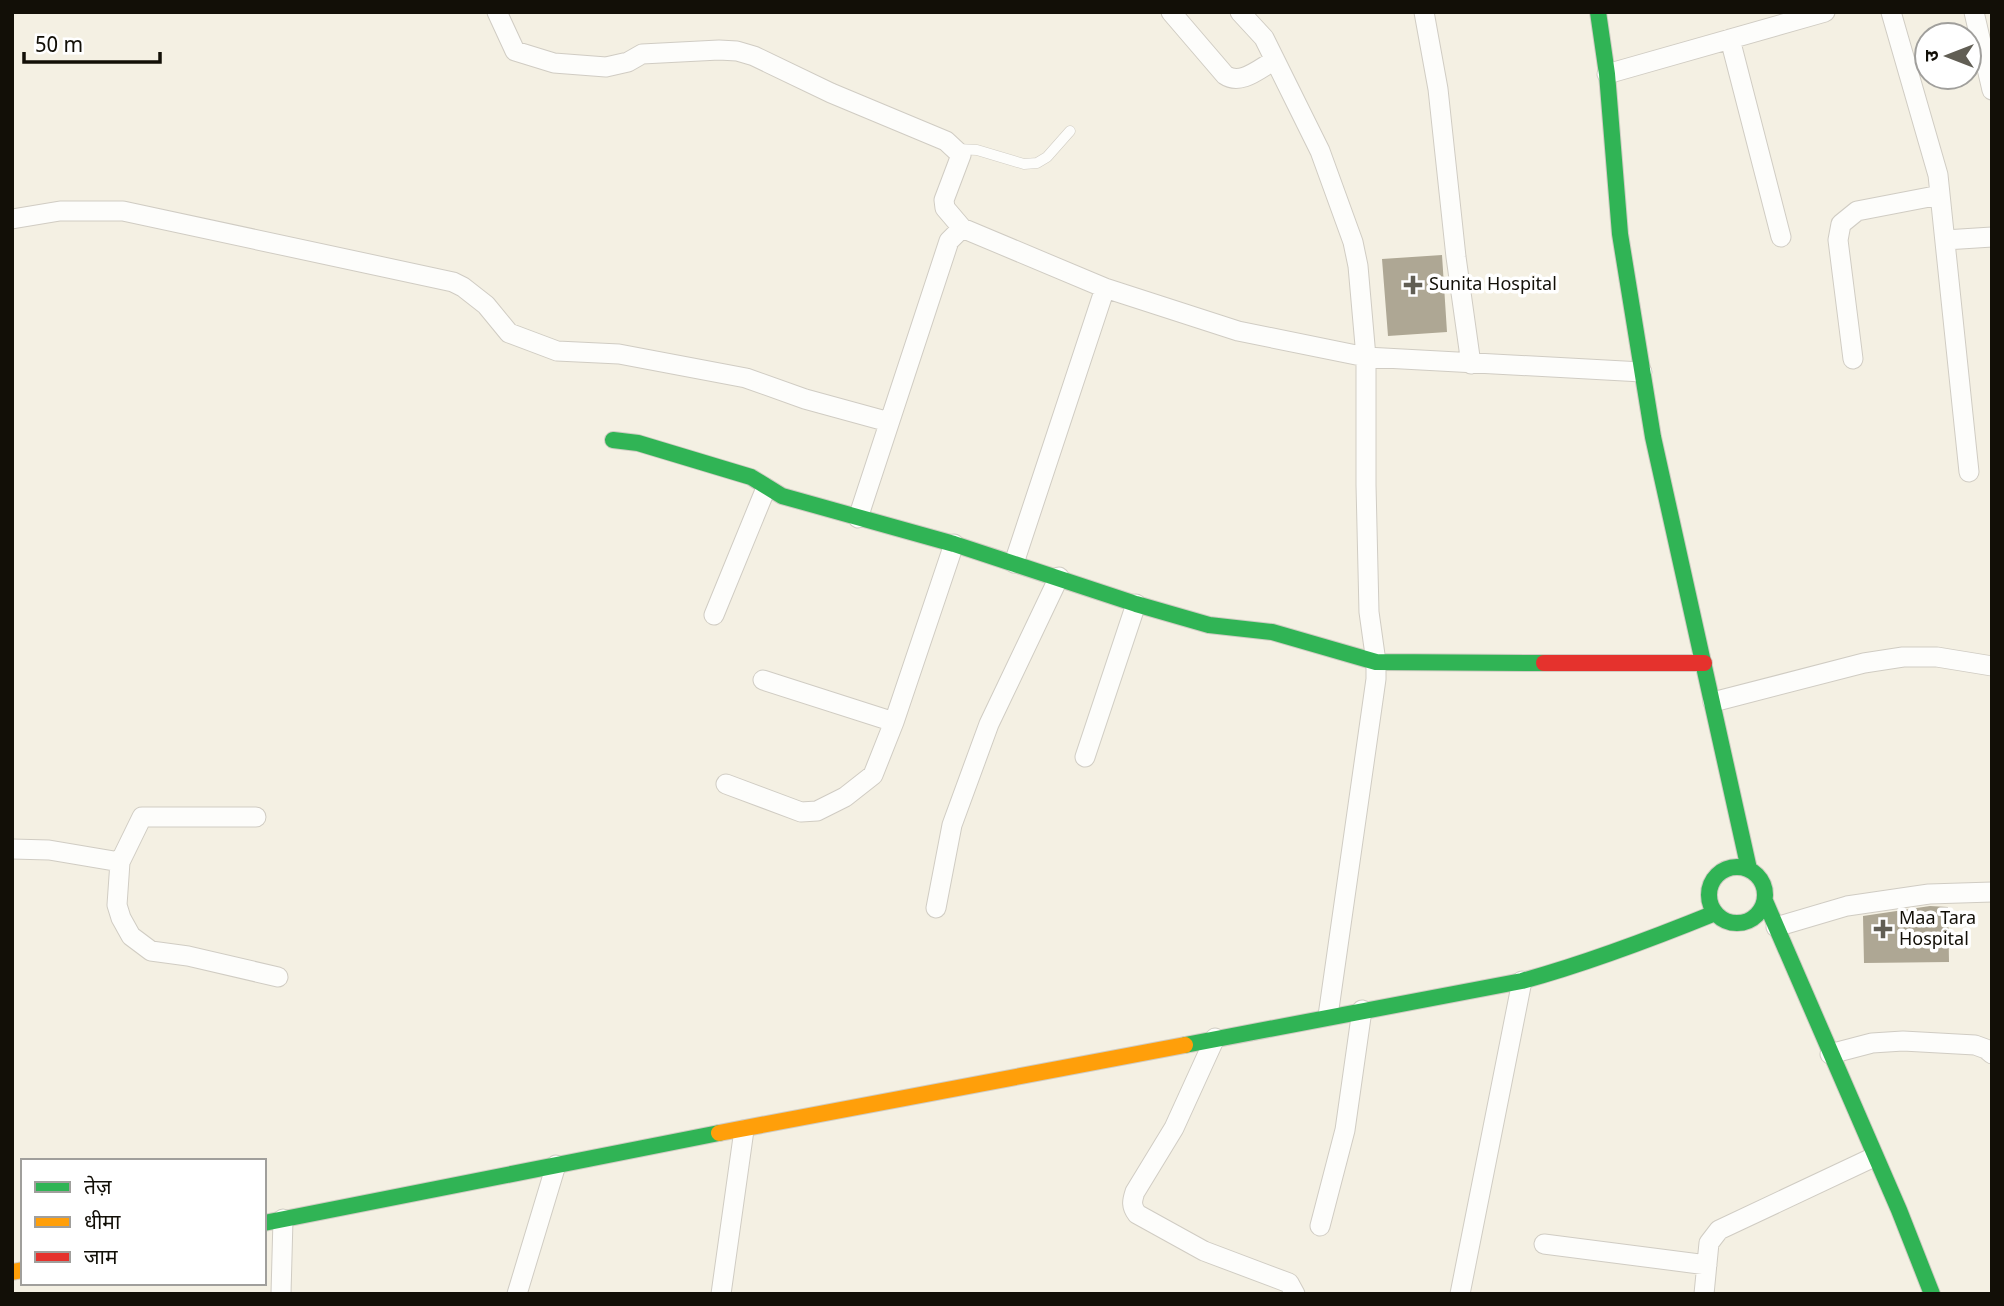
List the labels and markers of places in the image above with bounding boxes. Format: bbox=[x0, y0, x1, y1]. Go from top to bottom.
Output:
place label: Sunita Hospital bbox=[1429, 274, 1557, 297]
marker: Sunita Hospital bbox=[1403, 275, 1423, 295]
place label: Maa Tara Hospital bbox=[1899, 908, 1976, 952]
marker: Maa Tara Hospital bbox=[1873, 919, 1893, 939]

